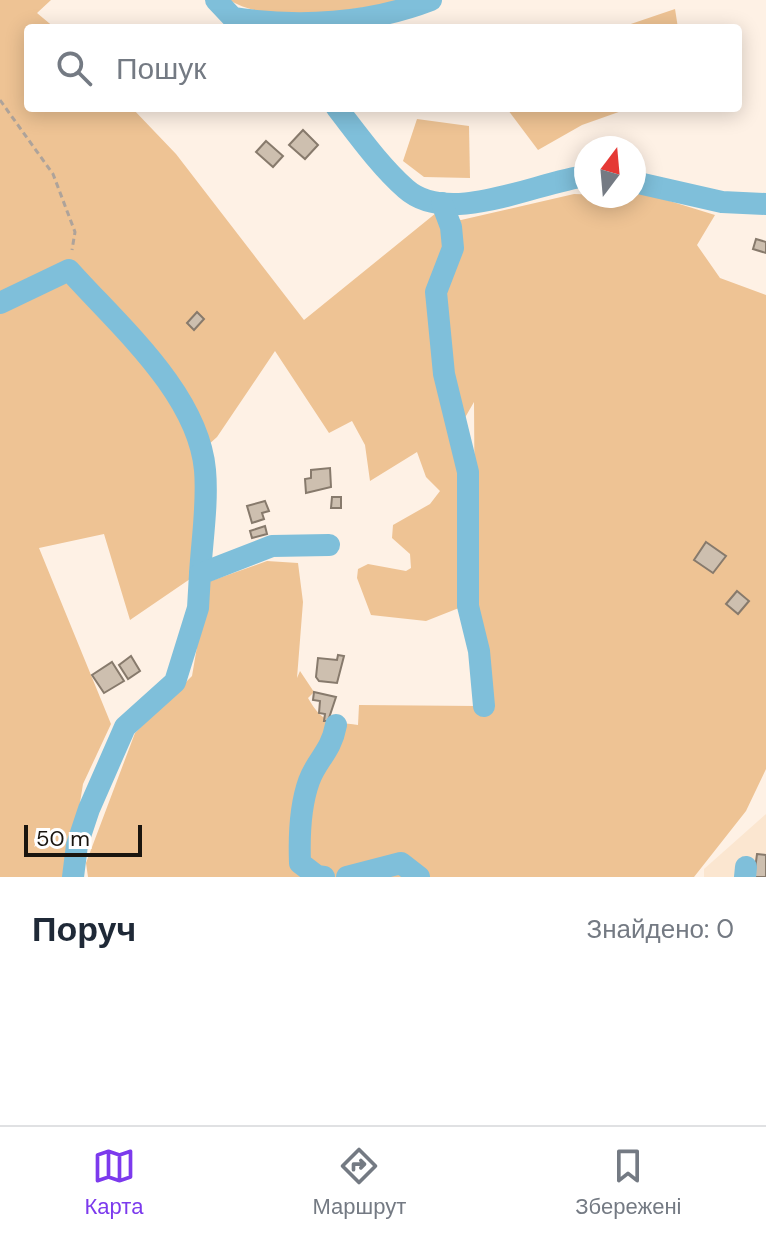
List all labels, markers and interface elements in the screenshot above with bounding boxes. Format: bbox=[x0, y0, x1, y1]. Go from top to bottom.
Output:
search box bbox=[24, 24, 742, 112]
icon: search bbox=[52, 46, 96, 90]
text: Пошук bbox=[116, 49, 206, 88]
north arrow bbox=[574, 136, 646, 208]
scale bar bbox=[24, 821, 142, 857]
text: 50 m bbox=[36, 824, 90, 853]
text: Поруч bbox=[32, 907, 136, 952]
text: Знайдено: 0 bbox=[587, 912, 734, 946]
tab: Карта bbox=[85, 1144, 143, 1221]
tab: Маршрут bbox=[312, 1144, 406, 1221]
tab: Збережені bbox=[575, 1144, 681, 1221]

